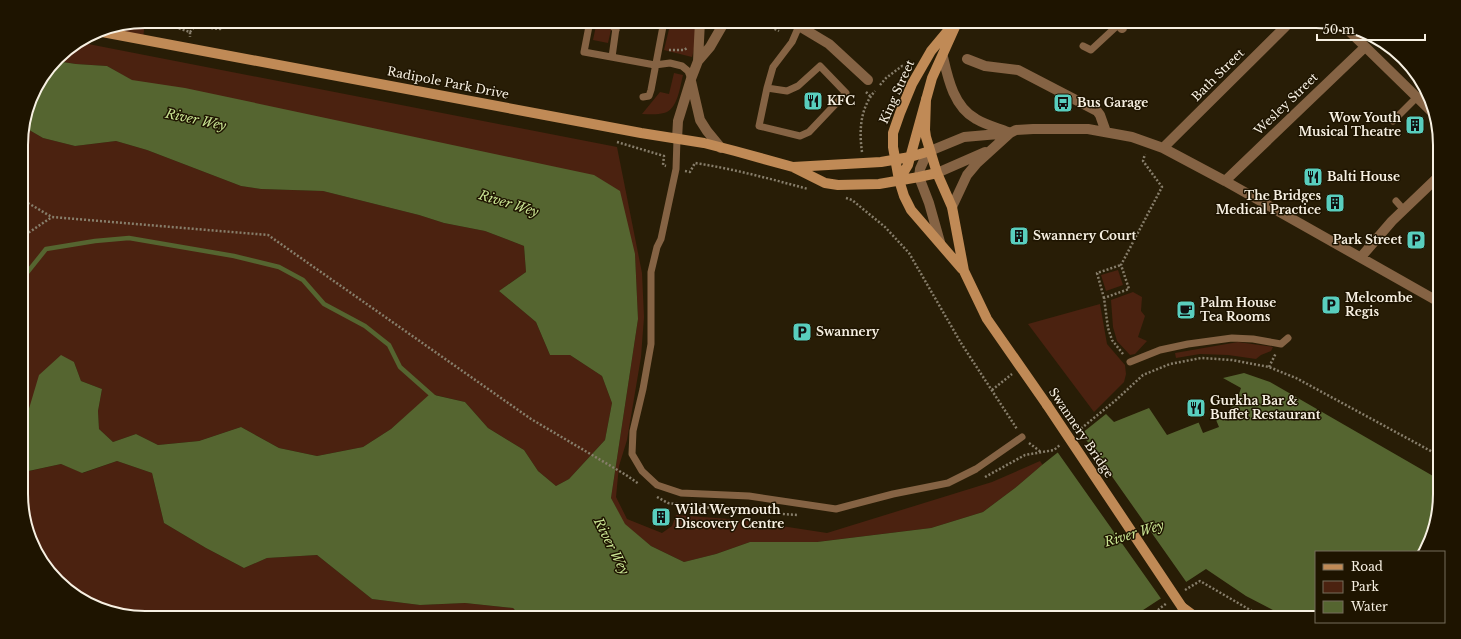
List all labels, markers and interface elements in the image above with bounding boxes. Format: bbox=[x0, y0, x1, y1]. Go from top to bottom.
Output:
scale bar bbox=[1317, 16, 1425, 42]
text: 50 m bbox=[1323, 22, 1355, 37]
street label: Bath Street bbox=[1188, 45, 1247, 104]
street label: King Street bbox=[876, 57, 917, 126]
street label: Radipole Park Drive bbox=[386, 63, 510, 102]
street label: Wesley Street bbox=[1250, 69, 1321, 139]
restaurant icon: KFC bbox=[802, 90, 824, 112]
bus stop icon: Bus Garage bbox=[1052, 92, 1074, 114]
place label: KFC bbox=[827, 93, 855, 108]
place label: Bus Garage bbox=[1077, 95, 1148, 110]
water label: River Wey bbox=[163, 105, 228, 134]
place label: Wow Youth Musical Theatre bbox=[1298, 110, 1401, 139]
building icon: Wow Youth Musical Theatre bbox=[1404, 114, 1426, 136]
restaurant icon: Balti House bbox=[1302, 166, 1324, 188]
place label: Balti House bbox=[1327, 169, 1400, 184]
water label: River Wey bbox=[476, 186, 541, 221]
place label: The Bridges Medical Practice bbox=[1216, 188, 1321, 217]
building icon: The Bridges Medical Practice bbox=[1324, 192, 1346, 214]
building icon: Swannery Court bbox=[1008, 225, 1030, 247]
place label: Swannery Court bbox=[1033, 228, 1136, 243]
parking icon: Park Street bbox=[1405, 229, 1427, 251]
place label: Park Street bbox=[1333, 232, 1402, 247]
place label: Melcombe Regis bbox=[1345, 290, 1413, 319]
parking icon: Melcombe Regis bbox=[1320, 294, 1342, 316]
place label: Palm House Tea Rooms bbox=[1200, 295, 1276, 324]
cafe icon: Palm House Tea Rooms bbox=[1175, 299, 1197, 321]
parking icon: Swannery bbox=[791, 321, 813, 343]
place label: Swannery bbox=[816, 324, 880, 339]
street label: Swannery Bridge bbox=[1046, 385, 1117, 481]
place label: Gurkha Bar & Buffet Restaurant bbox=[1210, 393, 1321, 422]
restaurant icon: Gurkha Bar & Buffet Restaurant bbox=[1185, 397, 1207, 419]
place label: Wild Weymouth Discovery Centre bbox=[674, 502, 784, 531]
building icon: Wild Weymouth Discovery Centre bbox=[650, 506, 672, 528]
water label: River Wey bbox=[590, 514, 633, 578]
water label: River Wey bbox=[1101, 516, 1166, 551]
legend bbox=[1315, 551, 1445, 623]
text: Road bbox=[1351, 559, 1383, 574]
text: Park bbox=[1351, 579, 1379, 594]
text: Water bbox=[1350, 599, 1388, 614]

